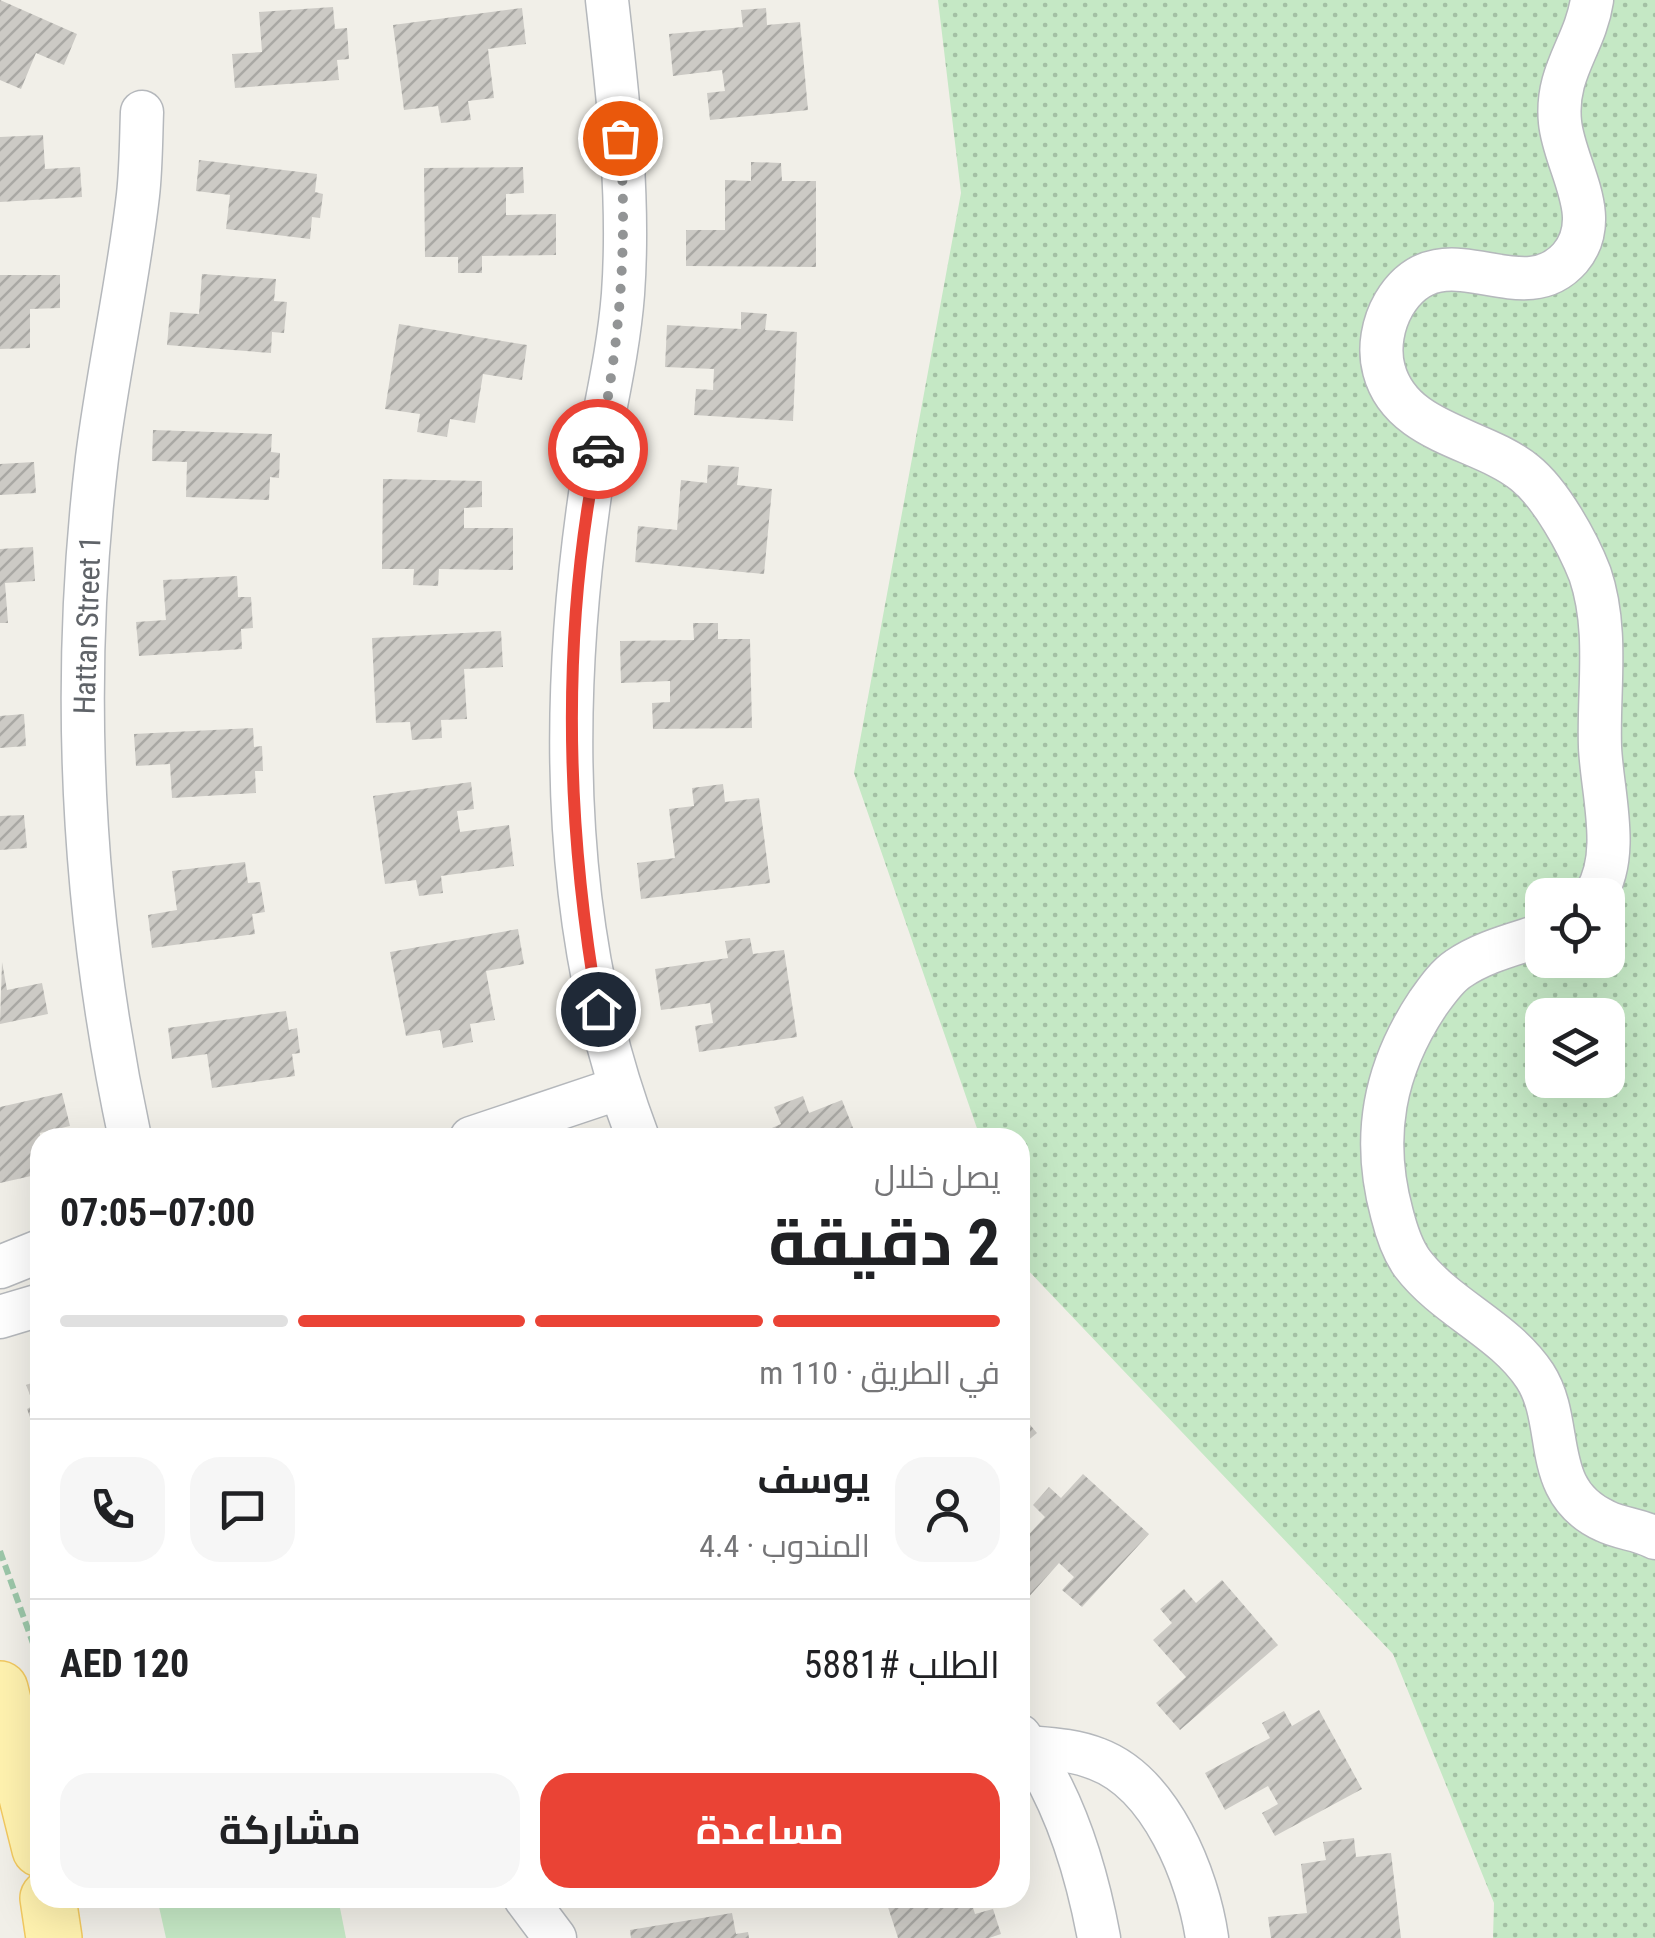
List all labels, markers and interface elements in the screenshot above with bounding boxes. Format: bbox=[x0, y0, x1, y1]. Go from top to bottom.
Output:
pin bbox=[578, 96, 663, 181]
icon: bag bbox=[593, 111, 648, 166]
courier bbox=[548, 399, 648, 499]
icon: car bbox=[571, 422, 626, 477]
street label: Hattan Street 1 bbox=[66, 535, 108, 715]
map controls bbox=[1525, 878, 1625, 1098]
button: locate bbox=[1525, 878, 1625, 978]
pin bbox=[556, 967, 641, 1052]
icon: home bbox=[571, 982, 626, 1037]
button: layers bbox=[1525, 998, 1625, 1098]
text: يصل خلال bbox=[874, 1158, 1000, 1196]
text: 07:00–07:05 bbox=[60, 1191, 255, 1235]
text: 2 دقيقة bbox=[768, 1205, 1000, 1281]
text: في الطريق · 110 m bbox=[759, 1354, 1000, 1392]
button: phone bbox=[60, 1457, 165, 1562]
button: chat bbox=[190, 1457, 295, 1562]
button: person bbox=[895, 1457, 1000, 1562]
text: يوسف bbox=[757, 1458, 870, 1502]
text: المندوب · 4.4 bbox=[699, 1527, 870, 1565]
text: AED 120 bbox=[60, 1642, 189, 1686]
text: الطلب #5881 bbox=[804, 1643, 1000, 1687]
button: مشاركة bbox=[60, 1773, 520, 1888]
button: مساعدة bbox=[540, 1773, 1000, 1888]

